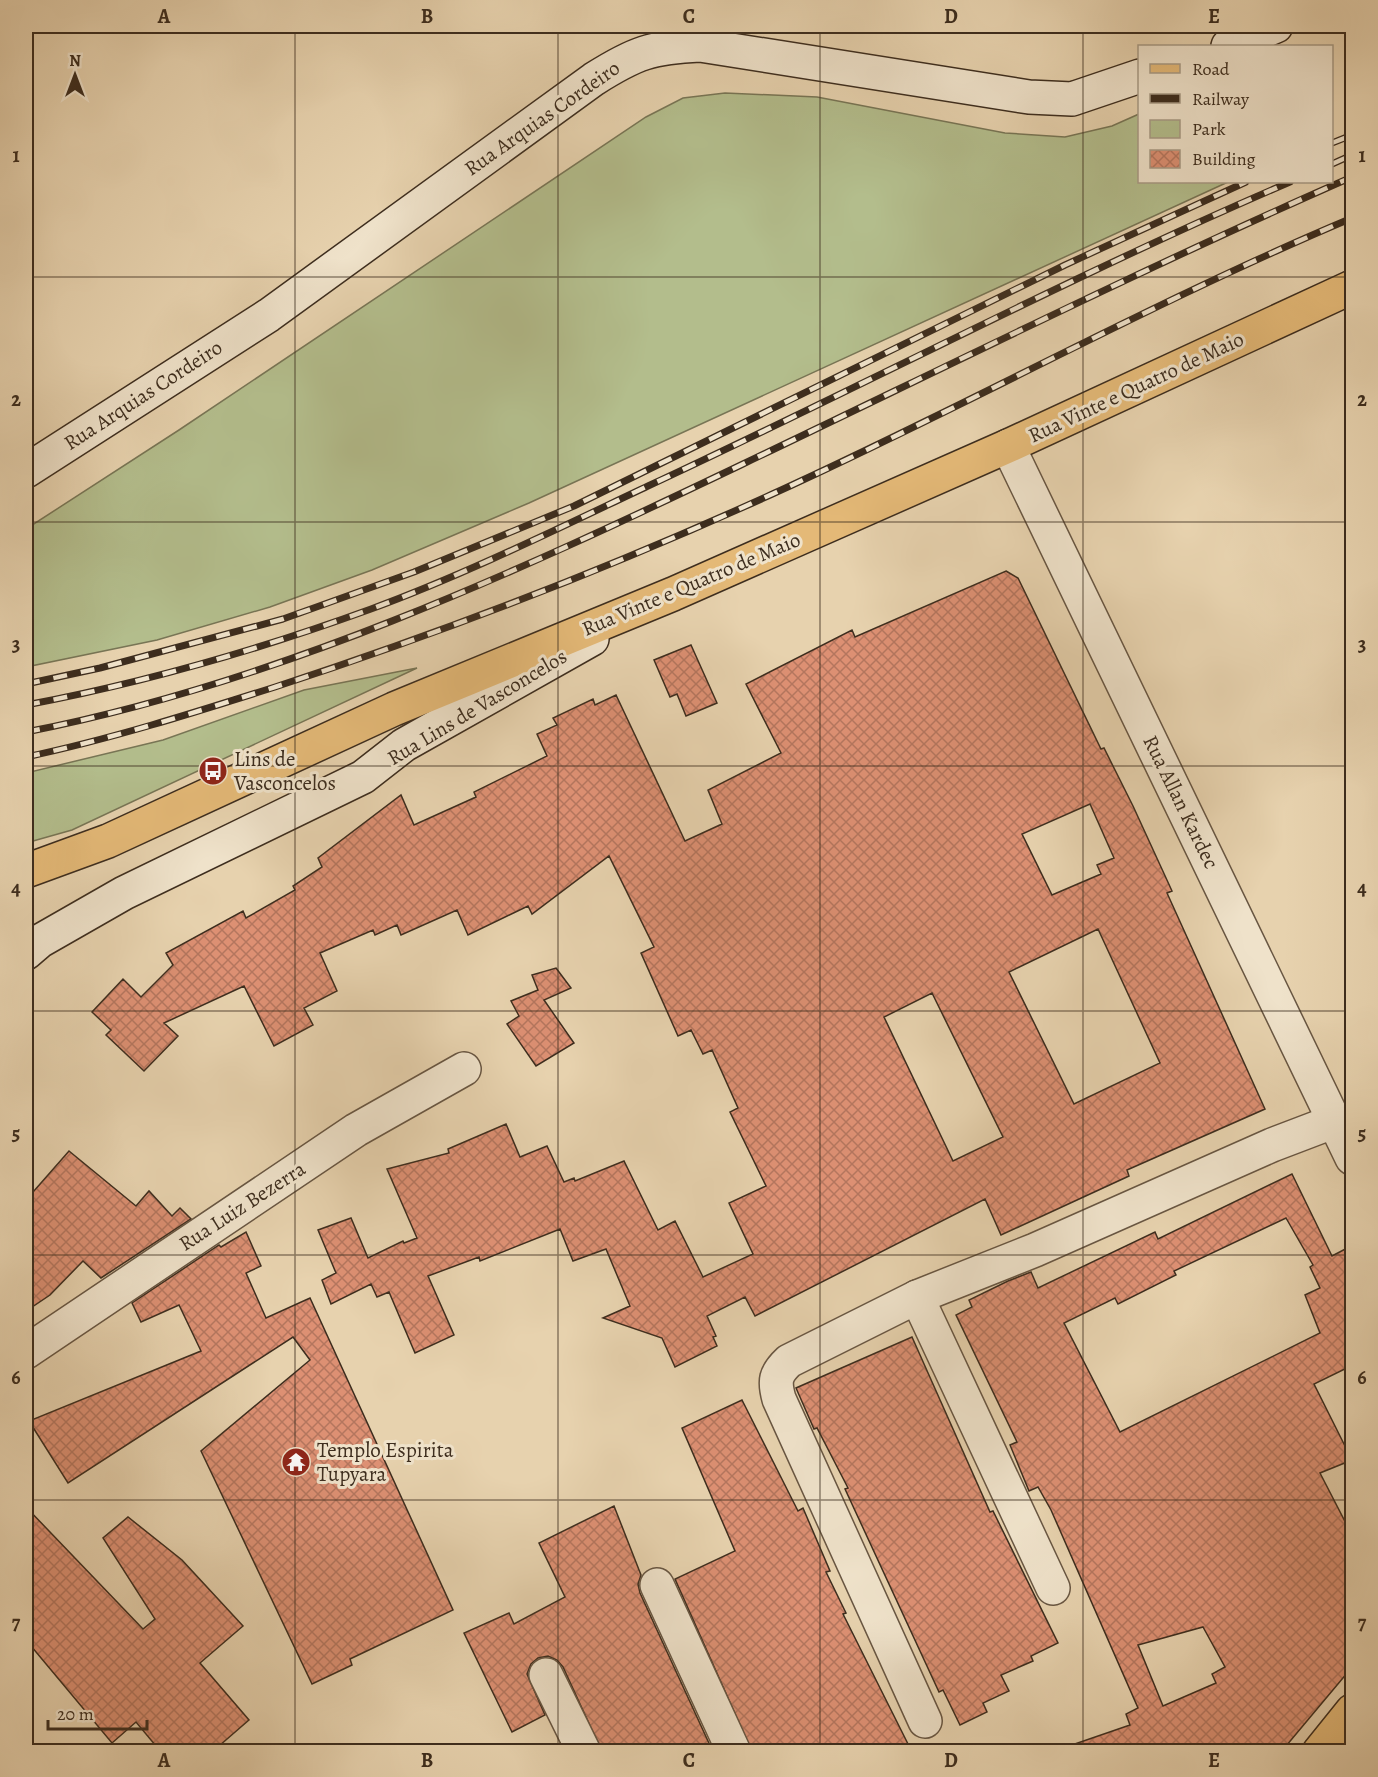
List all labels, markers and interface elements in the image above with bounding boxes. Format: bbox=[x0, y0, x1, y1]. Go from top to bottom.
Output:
text: A bbox=[157, 3, 171, 30]
text: B bbox=[421, 3, 433, 30]
text: C bbox=[683, 3, 695, 30]
text: D bbox=[944, 3, 958, 30]
text: E bbox=[1208, 3, 1220, 30]
north arrow bbox=[45, 45, 105, 105]
legend bbox=[1138, 45, 1333, 183]
text: N bbox=[69, 50, 81, 72]
street label: Rua Arquias Cordeiro bbox=[459, 54, 625, 182]
text: Road bbox=[1192, 57, 1230, 81]
text: Railway bbox=[1192, 87, 1250, 111]
text: Park bbox=[1192, 117, 1226, 141]
text: 1 bbox=[12, 142, 20, 169]
text: 1 bbox=[1358, 142, 1366, 169]
text: Building bbox=[1192, 147, 1256, 171]
street label: Rua Vinte e Quatro de Maio bbox=[1024, 325, 1248, 449]
street label: Rua Arquias Cordeiro bbox=[58, 333, 228, 457]
text: 2 bbox=[11, 386, 21, 413]
text: 2 bbox=[1357, 386, 1367, 413]
street label: Rua Vinte e Quatro de Maio bbox=[577, 525, 805, 643]
text: 3 bbox=[12, 631, 20, 658]
text: 3 bbox=[1358, 631, 1366, 658]
street label: Rua Lins de Vasconcelos bbox=[382, 642, 572, 772]
street label: Rua Allan Kardec bbox=[1137, 731, 1225, 873]
place label: Lins de Vasconcelos bbox=[233, 745, 336, 797]
bus stop icon: Lins de Vasconcelos bbox=[197, 755, 229, 787]
text: 4 bbox=[11, 875, 21, 902]
text: 4 bbox=[1357, 875, 1367, 902]
text: 5 bbox=[12, 1120, 20, 1147]
text: 5 bbox=[1358, 1120, 1366, 1147]
street label: Rua Luiz Bezerra bbox=[173, 1154, 311, 1257]
text: 6 bbox=[11, 1364, 21, 1391]
text: 6 bbox=[1357, 1364, 1367, 1391]
place label: Templo Espirita Tupyara bbox=[317, 1436, 454, 1488]
temple icon: Templo Espirita Tupyara bbox=[280, 1446, 312, 1478]
text: 7 bbox=[12, 1609, 21, 1636]
text: 7 bbox=[1358, 1609, 1367, 1636]
scale bar bbox=[48, 1693, 147, 1731]
text: 20 m bbox=[57, 1702, 94, 1726]
text: A bbox=[157, 1747, 171, 1774]
text: B bbox=[421, 1747, 433, 1774]
text: C bbox=[683, 1747, 695, 1774]
text: D bbox=[944, 1747, 958, 1774]
text: E bbox=[1208, 1747, 1220, 1774]

